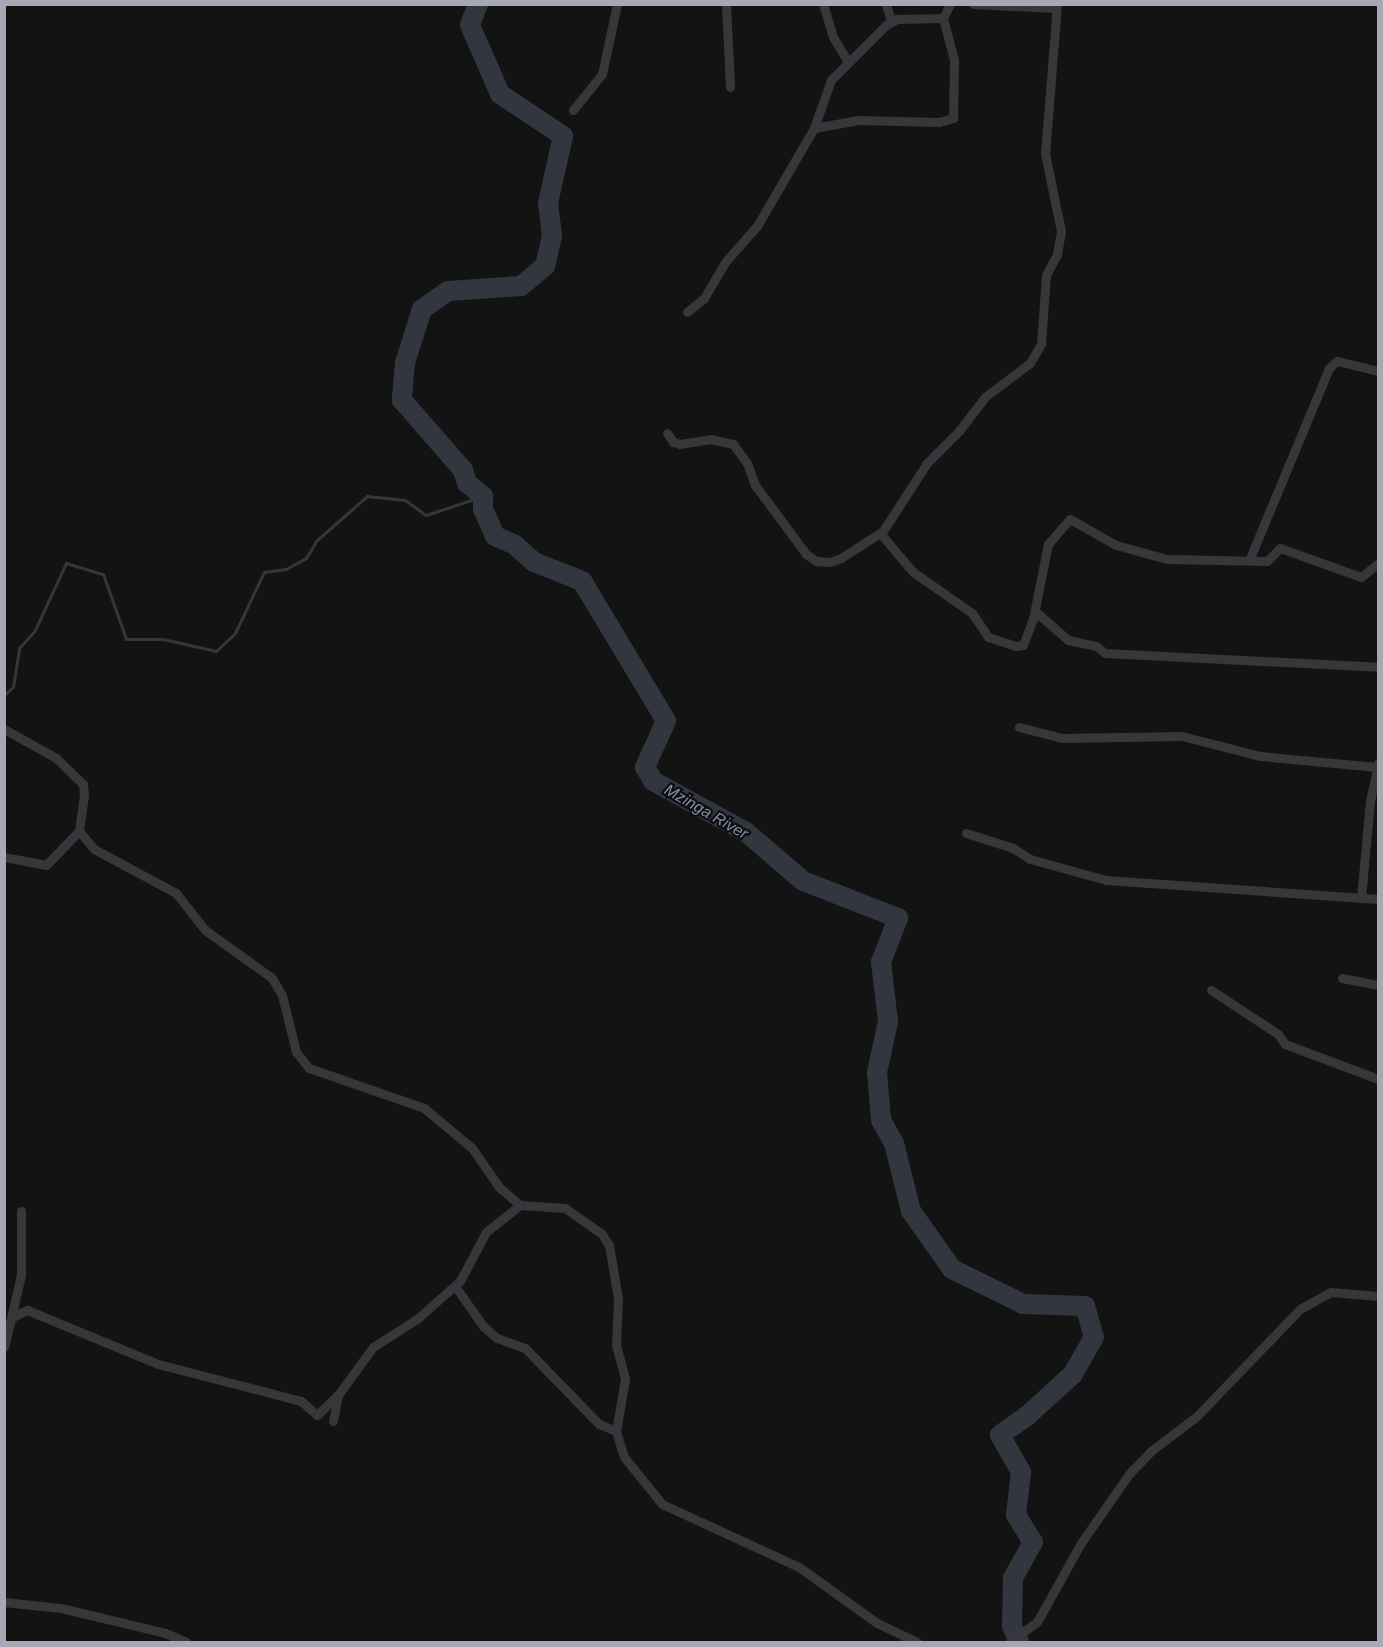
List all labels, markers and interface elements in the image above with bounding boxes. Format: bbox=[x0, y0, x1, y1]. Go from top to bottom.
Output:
water label: Mzinga River bbox=[661, 780, 751, 844]

